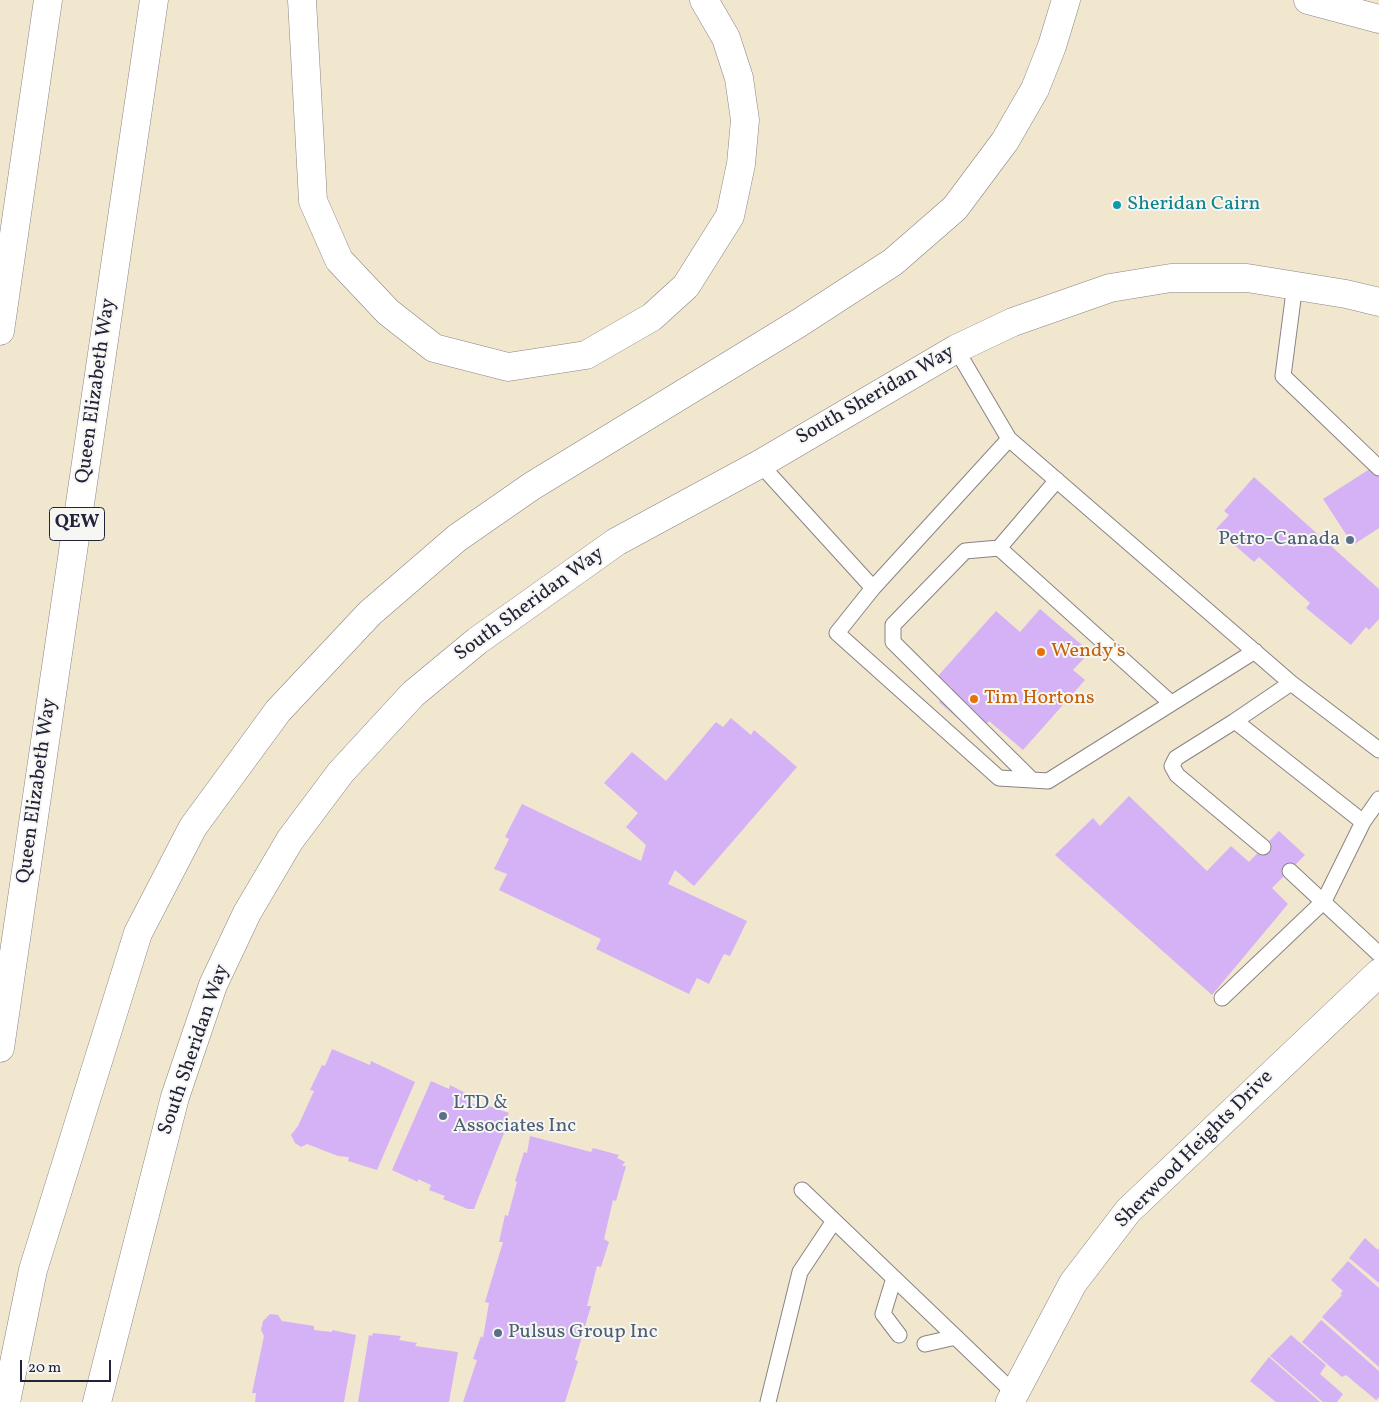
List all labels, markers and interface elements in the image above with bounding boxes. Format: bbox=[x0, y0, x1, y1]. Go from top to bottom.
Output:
place label: Sheridan Cairn bbox=[1127, 193, 1260, 217]
marker: Sheridan Cairn bbox=[1111, 199, 1123, 211]
street label: Queen Elizabeth Way bbox=[72, 297, 122, 485]
street label: South Sheridan Way bbox=[793, 341, 959, 451]
road number: QEW bbox=[50, 508, 104, 540]
place label: Petro-Canada bbox=[1218, 528, 1340, 552]
marker: Petro-Canada bbox=[1344, 534, 1356, 546]
street label: South Sheridan Way bbox=[451, 543, 609, 667]
place label: Wendy's bbox=[1051, 640, 1125, 664]
marker: Wendy's bbox=[1035, 646, 1047, 658]
place label: Tim Hortons bbox=[984, 687, 1094, 711]
marker: Tim Hortons bbox=[968, 693, 980, 705]
street label: Queen Elizabeth Way bbox=[13, 697, 63, 885]
street label: South Sheridan Way bbox=[155, 962, 235, 1138]
street label: Sherwood Heights Drive bbox=[1111, 1066, 1279, 1234]
place label: LTD & Associates Inc bbox=[453, 1092, 576, 1139]
marker: LTD & Associates Inc bbox=[437, 1110, 449, 1122]
place label: Pulsus Group Inc bbox=[508, 1321, 658, 1345]
marker: Pulsus Group Inc bbox=[492, 1327, 504, 1339]
scale bar bbox=[22, 1350, 114, 1382]
text: 20 m bbox=[28, 1358, 61, 1379]

